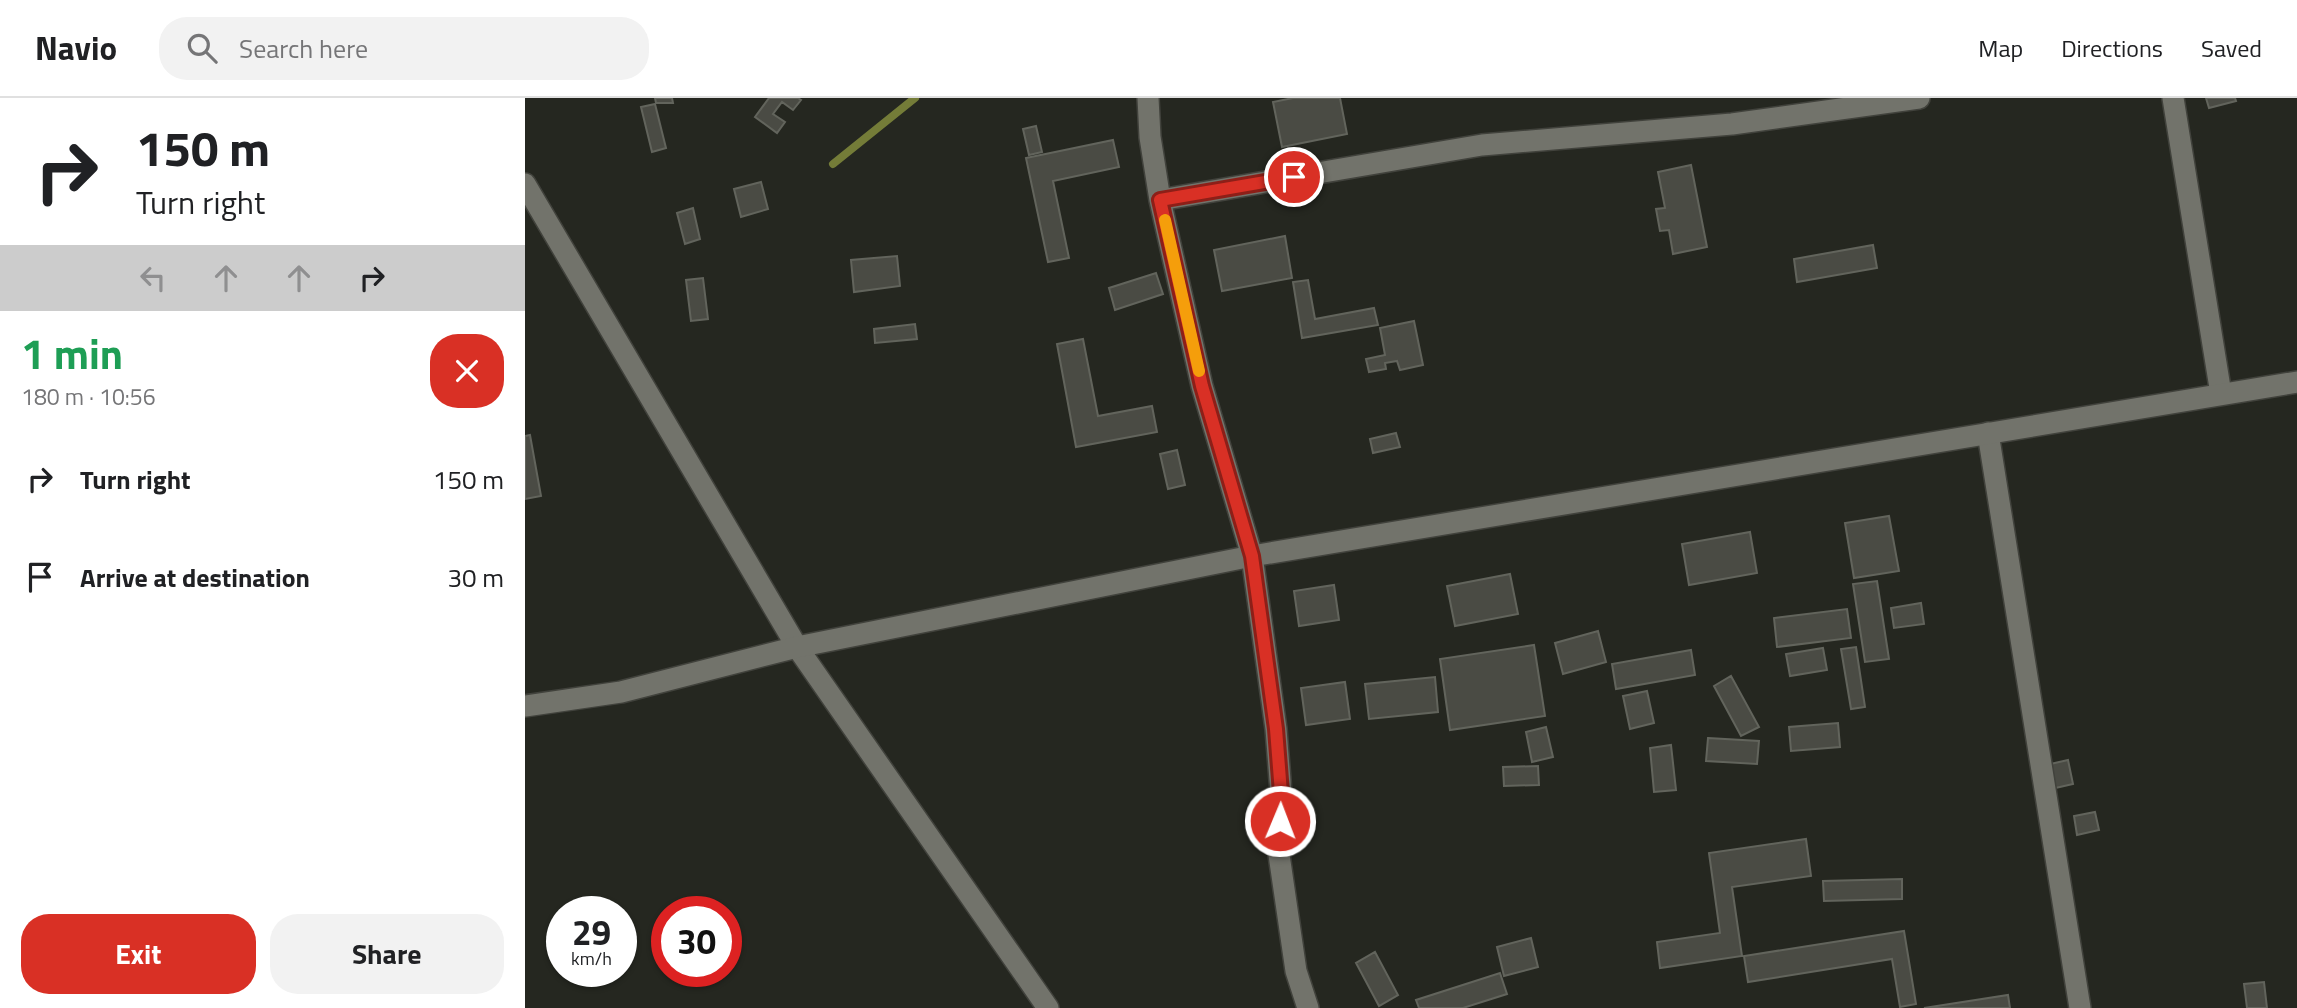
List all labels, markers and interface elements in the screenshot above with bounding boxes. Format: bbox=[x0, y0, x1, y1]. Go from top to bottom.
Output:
search box bbox=[159, 17, 649, 80]
text: Navio bbox=[35, 23, 117, 73]
icon: search bbox=[183, 29, 221, 67]
text: Search here bbox=[239, 29, 368, 68]
text: Map bbox=[1978, 30, 2023, 66]
text: Directions bbox=[2061, 30, 2163, 66]
text: Saved bbox=[2201, 30, 2262, 66]
text: 150 m bbox=[136, 110, 270, 185]
icon: right bbox=[21, 126, 112, 217]
pin bbox=[1264, 147, 1324, 207]
icon: arrive bbox=[1275, 158, 1313, 196]
text: Turn right bbox=[136, 178, 265, 226]
icon: left bbox=[134, 259, 172, 297]
icon: ahead bbox=[207, 259, 245, 297]
icon: ahead bbox=[280, 259, 318, 297]
icon: right bbox=[353, 259, 391, 297]
text: 1 min bbox=[21, 321, 123, 385]
button: close bbox=[430, 334, 504, 408]
text: 180 m · 10:56 bbox=[21, 379, 156, 414]
icon: right bbox=[21, 460, 59, 498]
text: Turn right bbox=[80, 460, 191, 499]
text: 150 m bbox=[433, 460, 504, 499]
icon: arrive bbox=[21, 558, 59, 596]
text: Arrive at destination bbox=[80, 558, 310, 597]
text: 30 m bbox=[447, 558, 504, 597]
position arrow bbox=[1243, 784, 1317, 858]
speed limit sign: 30 bbox=[651, 896, 742, 987]
text: 29 bbox=[572, 905, 611, 959]
button: Exit bbox=[21, 914, 256, 994]
button: Share bbox=[270, 914, 504, 994]
text: km/h bbox=[571, 945, 612, 972]

